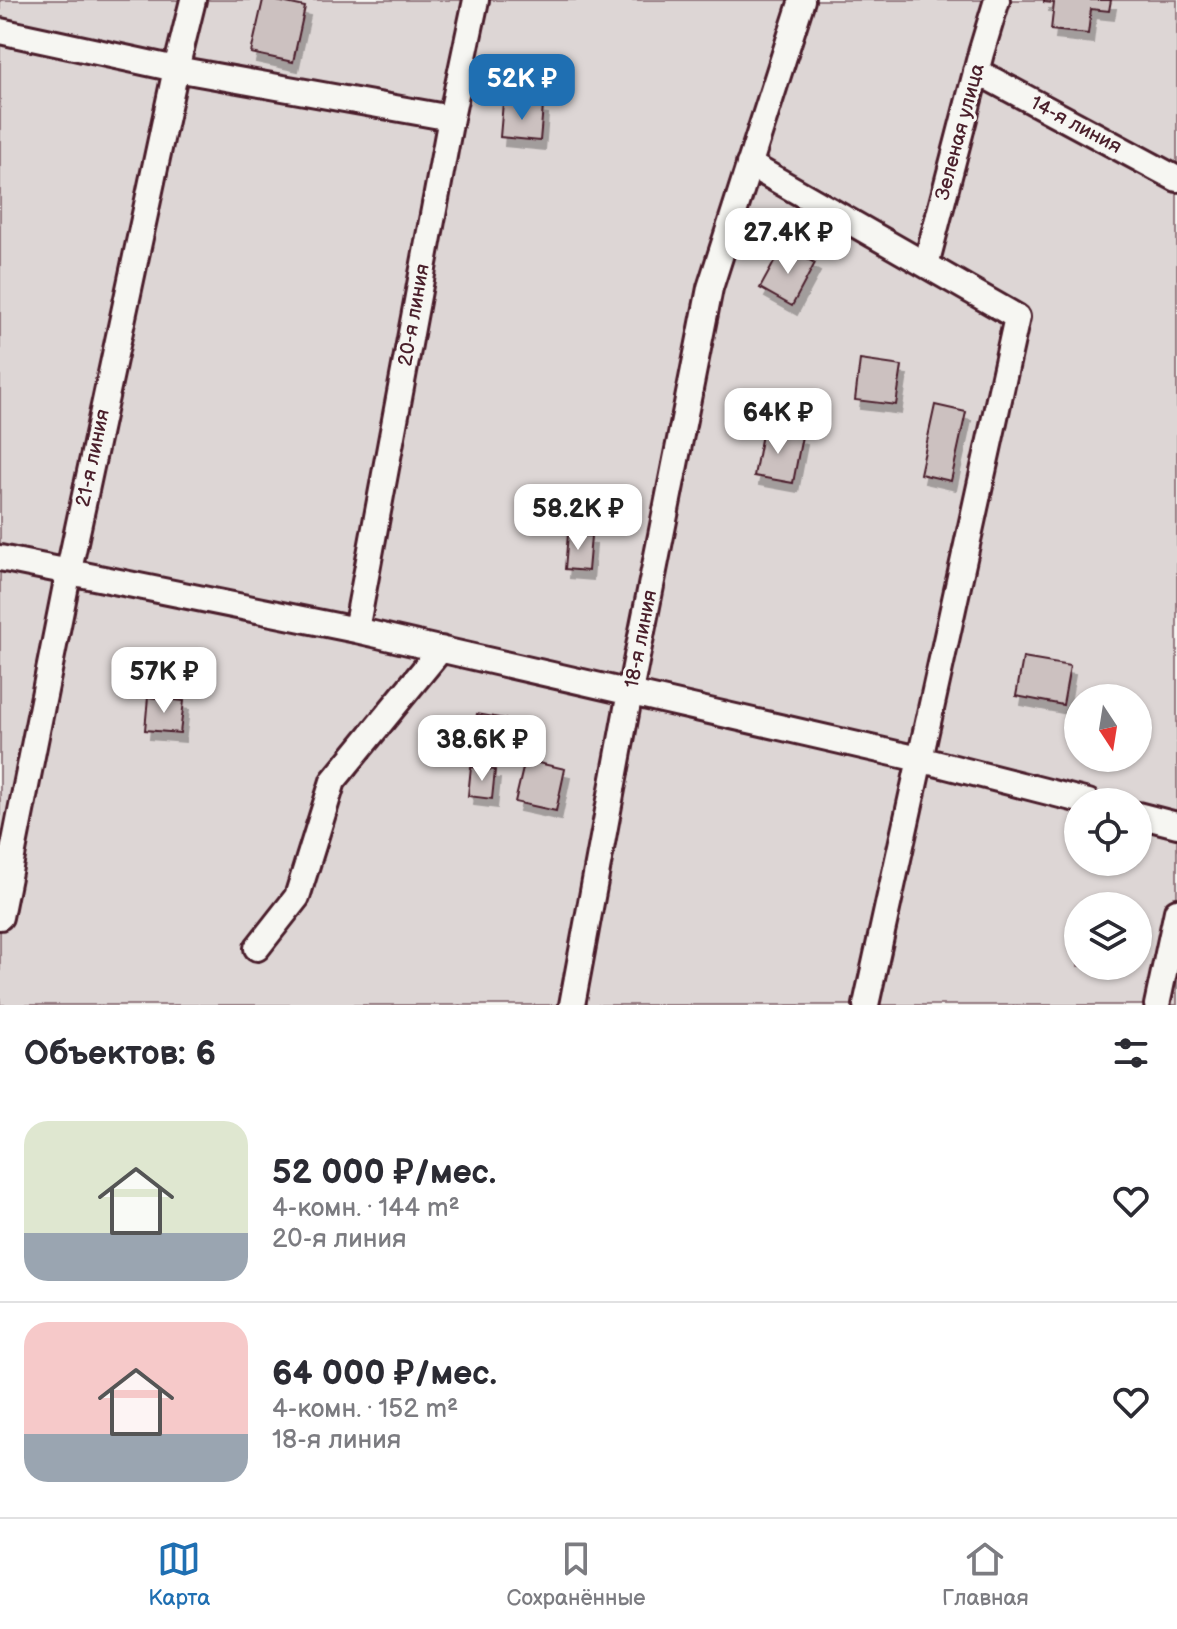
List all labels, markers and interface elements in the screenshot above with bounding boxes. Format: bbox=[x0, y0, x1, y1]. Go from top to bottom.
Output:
pin: 52K ₽ bbox=[466, 54, 578, 122]
street label: Зеленая улица bbox=[930, 61, 990, 203]
text: 52K ₽ bbox=[487, 64, 557, 95]
street label: 14-я линия bbox=[1026, 91, 1126, 159]
pin: 27.4K ₽ bbox=[714, 208, 862, 276]
text: 27.4K ₽ bbox=[743, 218, 833, 249]
street label: 20-я линия bbox=[393, 262, 435, 368]
pin: 64K ₽ bbox=[722, 388, 834, 456]
text: 64K ₽ bbox=[743, 398, 813, 429]
street label: 21-я линия bbox=[71, 407, 115, 509]
pin: 58.2K ₽ bbox=[504, 484, 652, 552]
text: 58.2K ₽ bbox=[532, 494, 624, 525]
street label: 18-я линия bbox=[620, 588, 662, 690]
pin: 57K ₽ bbox=[108, 647, 220, 715]
text: 57K ₽ bbox=[129, 657, 199, 688]
north arrow bbox=[1064, 684, 1152, 772]
map controls bbox=[1064, 684, 1152, 980]
pin: 38.6K ₽ bbox=[408, 715, 556, 783]
text: 38.6K ₽ bbox=[436, 725, 528, 756]
button: locate bbox=[1064, 788, 1152, 876]
button: layers bbox=[1064, 892, 1152, 980]
icon: filters bbox=[1109, 1031, 1153, 1075]
text: Объектов: 6 bbox=[24, 1033, 216, 1074]
text: 52 000 ₽/мес. bbox=[272, 1152, 496, 1193]
icon: home bbox=[88, 1153, 184, 1249]
icon: heart bbox=[1109, 1179, 1153, 1223]
text: 4-комн. · 144 m² bbox=[272, 1193, 460, 1224]
text: 20-я линия bbox=[272, 1224, 407, 1255]
text: 64 000 ₽/мес. bbox=[272, 1353, 497, 1394]
icon: home bbox=[88, 1354, 184, 1450]
icon: heart bbox=[1109, 1380, 1153, 1424]
text: 4-комн. · 152 m² bbox=[272, 1394, 458, 1425]
text: 18-я линия bbox=[272, 1425, 401, 1456]
tab: Карта bbox=[148, 1537, 210, 1612]
tab: Сохранённые bbox=[507, 1537, 646, 1612]
tab: Главная bbox=[942, 1537, 1029, 1612]

